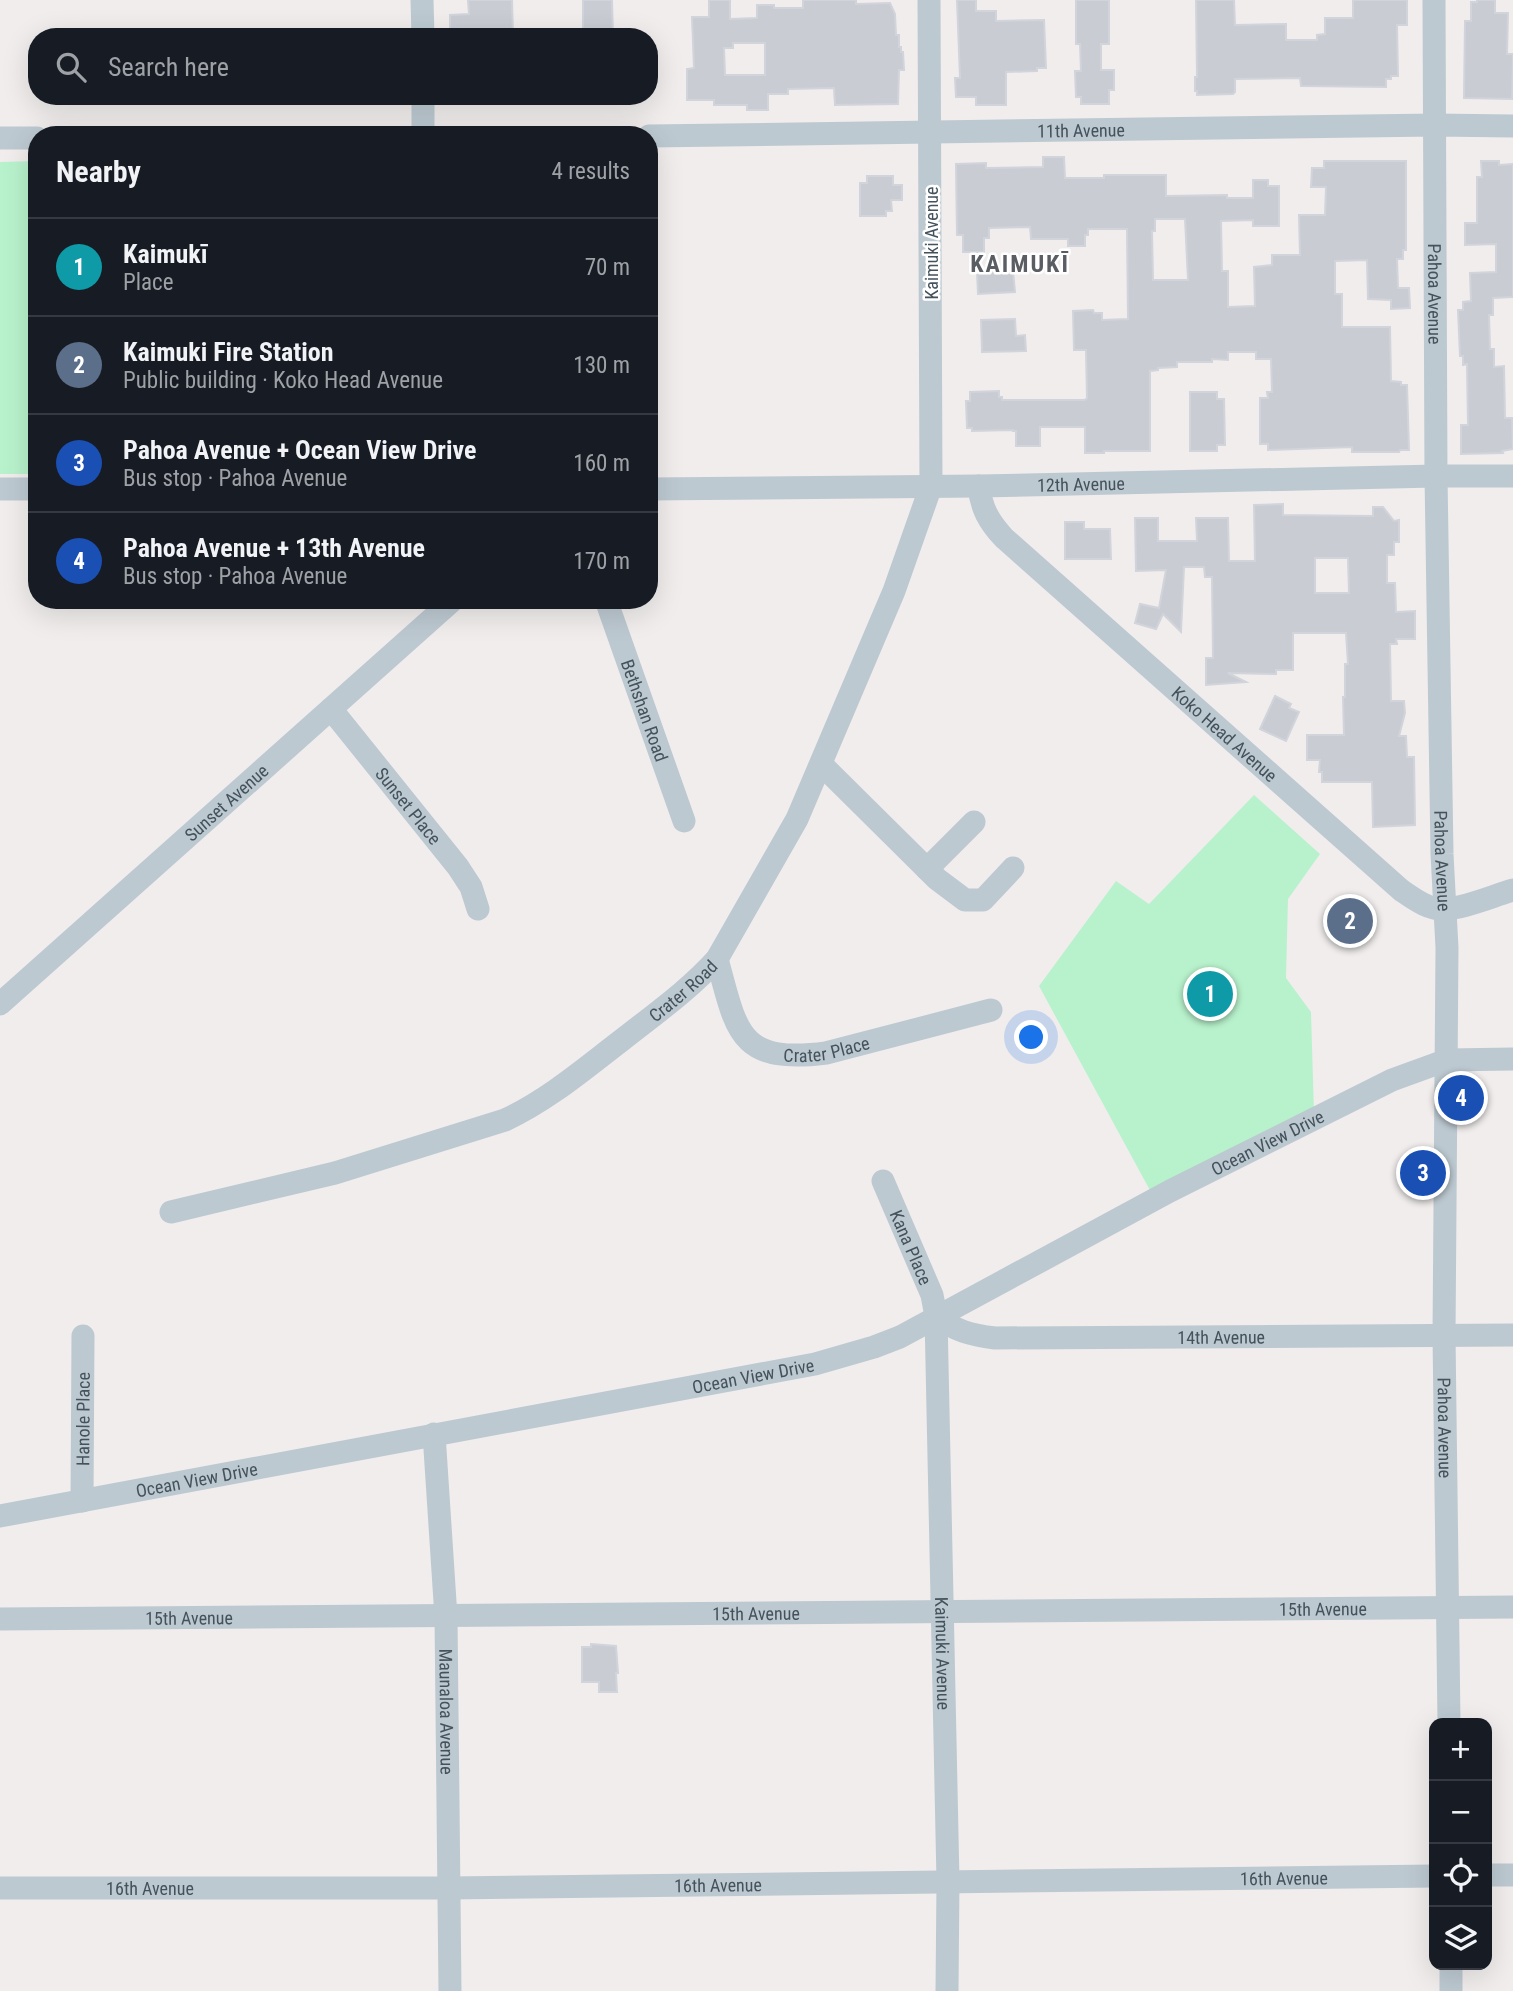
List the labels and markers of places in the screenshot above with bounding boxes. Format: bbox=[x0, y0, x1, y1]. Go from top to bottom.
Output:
pin: 2 bbox=[1327, 895, 1373, 947]
pin: 1 bbox=[1187, 968, 1233, 1020]
pin: 4 bbox=[1438, 1072, 1484, 1124]
pin: 3 bbox=[1400, 1147, 1446, 1199]

